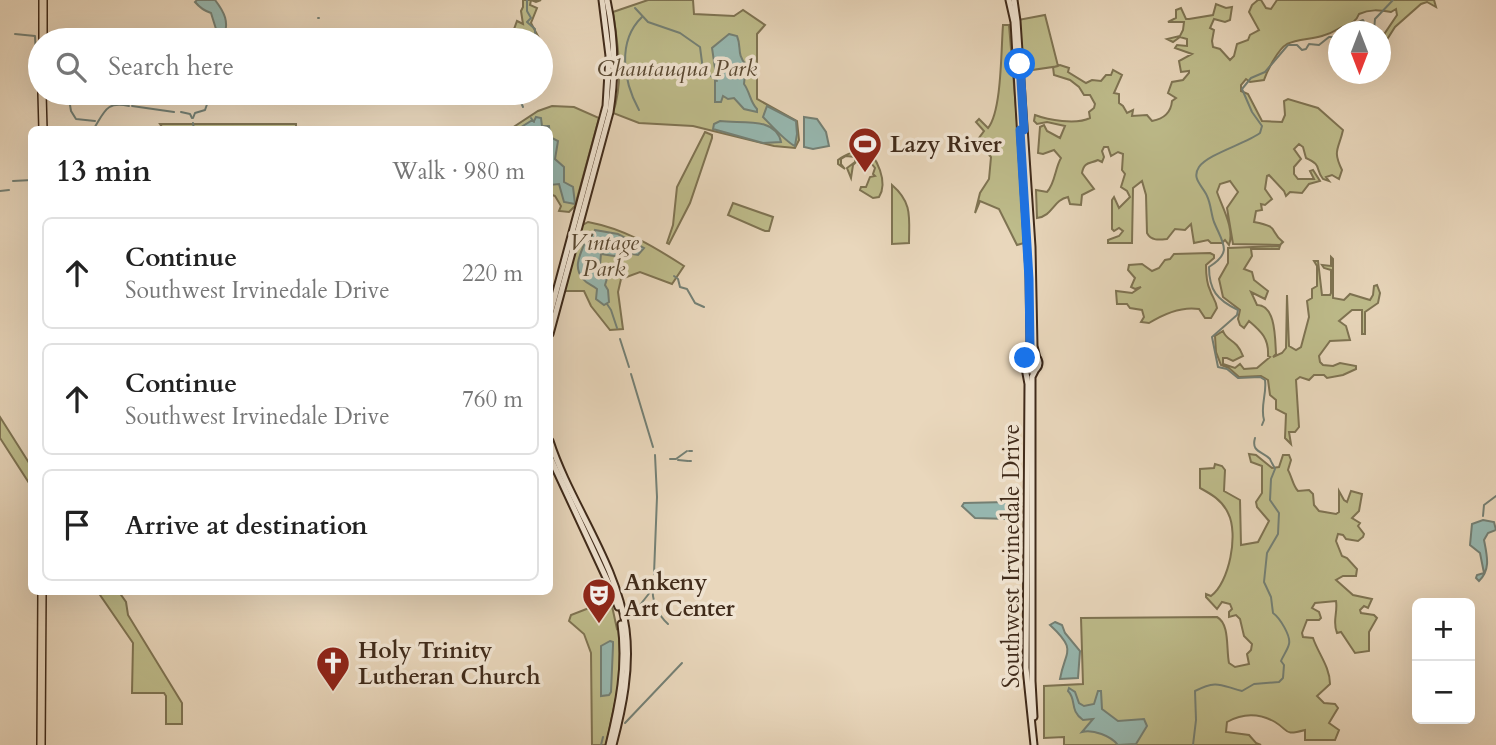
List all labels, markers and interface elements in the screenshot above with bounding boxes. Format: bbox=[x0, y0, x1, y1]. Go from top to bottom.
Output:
north arrow bbox=[1328, 21, 1391, 84]
search box bbox=[28, 28, 553, 105]
icon: search bbox=[52, 48, 90, 86]
route start bbox=[1004, 48, 1035, 79]
text: Search here bbox=[108, 49, 234, 84]
park label: Chautauqua Park bbox=[597, 53, 758, 84]
sports icon: Lazy River bbox=[846, 125, 884, 174]
place label: Lazy River bbox=[890, 129, 1003, 160]
text: 13 min bbox=[56, 151, 151, 192]
text: Walk · 980 m bbox=[392, 156, 525, 187]
park label: Vintage Park bbox=[569, 227, 639, 284]
text: Continue bbox=[125, 240, 237, 275]
icon: ahead bbox=[58, 254, 96, 292]
text: 220 m bbox=[462, 258, 523, 289]
text: Southwest Irvinedale Drive bbox=[125, 275, 390, 306]
route end bbox=[1009, 342, 1040, 373]
text: Continue bbox=[125, 366, 237, 401]
icon: ahead bbox=[58, 380, 96, 418]
text: 760 m bbox=[462, 384, 523, 415]
text: Southwest Irvinedale Drive bbox=[125, 401, 390, 432]
street label: Southwest Irvinedale Drive bbox=[996, 424, 1027, 688]
icon: arrive bbox=[58, 506, 96, 544]
text: Arrive at destination bbox=[125, 508, 368, 543]
place label: Ankeny Art Center bbox=[624, 567, 735, 624]
theatre icon: Ankeny Art Center bbox=[580, 576, 618, 625]
map controls bbox=[1412, 598, 1475, 724]
button: + bbox=[1412, 598, 1475, 661]
place label: Holy Trinity Lutheran Church bbox=[358, 635, 541, 692]
church icon: Holy Trinity Lutheran Church bbox=[314, 644, 352, 693]
button: − bbox=[1412, 661, 1475, 724]

